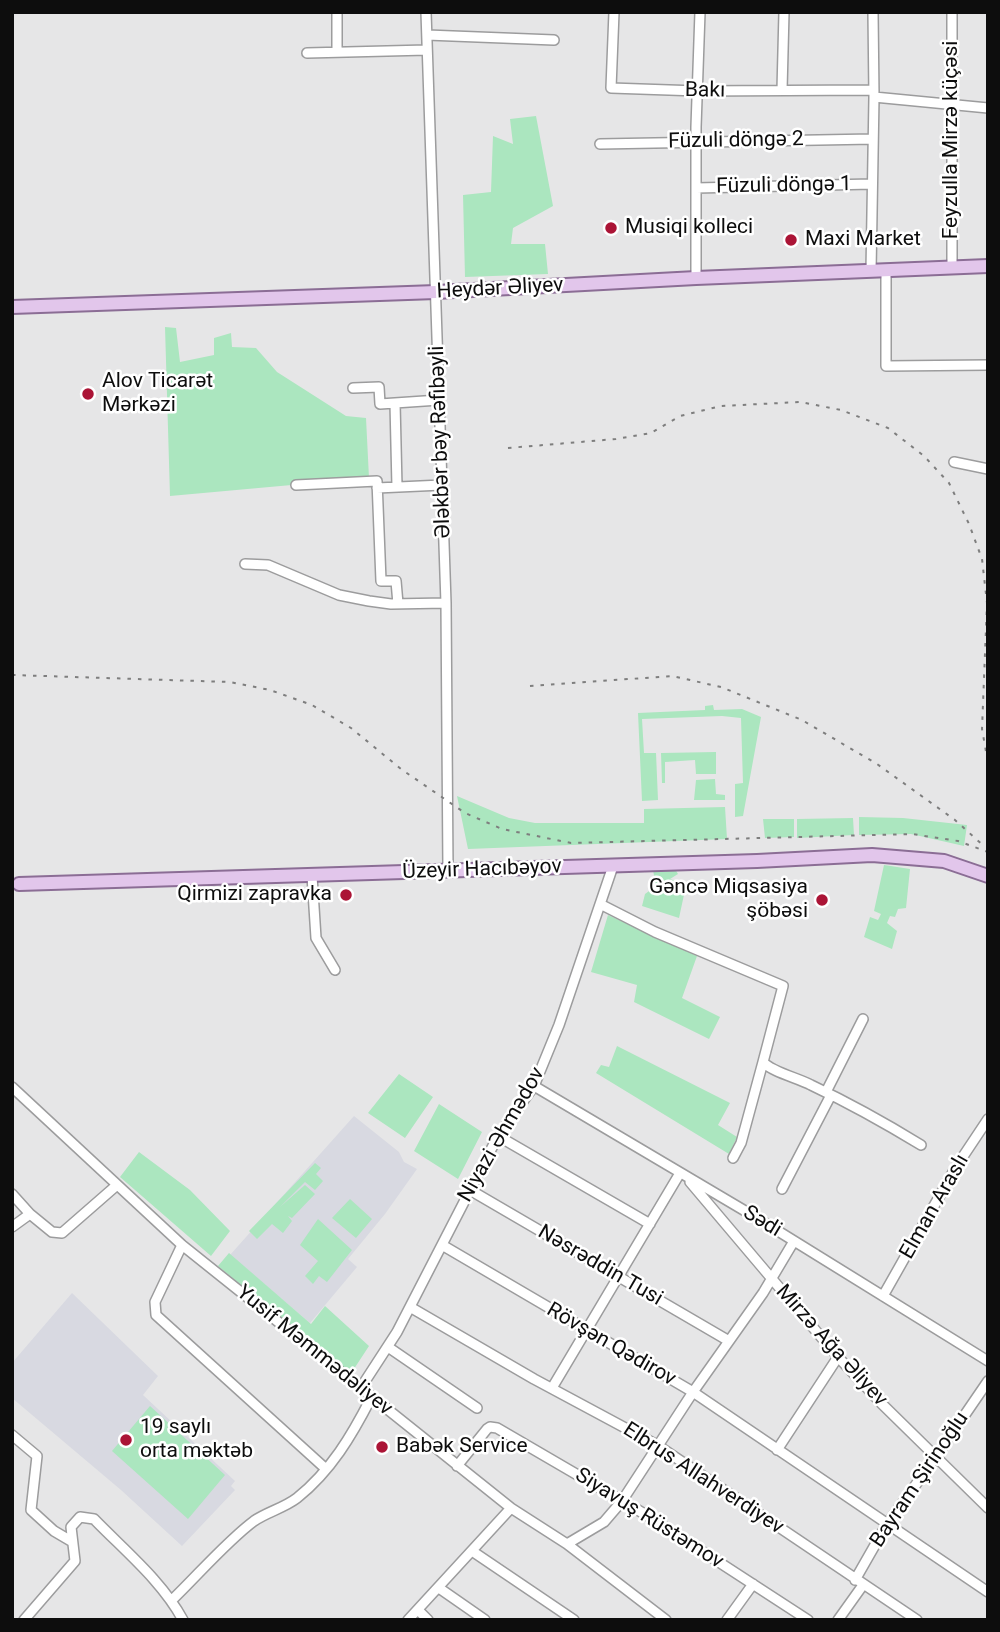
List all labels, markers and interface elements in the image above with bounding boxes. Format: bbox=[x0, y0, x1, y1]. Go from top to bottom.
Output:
street label: Feyzulla Mirzə küçəsi bbox=[939, 41, 965, 239]
street label: Bakı bbox=[685, 78, 725, 104]
street label: Füzuli döngə 2 bbox=[668, 127, 804, 155]
street label: Füzuli döngə 1 bbox=[716, 172, 852, 200]
place label: Musiqi kolleci bbox=[625, 215, 753, 241]
marker: Musiqi kolleci bbox=[603, 220, 619, 236]
place label: Maxi Market bbox=[805, 227, 921, 253]
marker: Maxi Market bbox=[783, 232, 799, 248]
street label: Heydər Əliyev bbox=[436, 273, 564, 305]
street label: Ələkbər bəy Rəfibəyli bbox=[425, 345, 457, 539]
place label: Alov Ticarət Mərkəzi bbox=[102, 369, 213, 419]
marker: Alov Ticarət Mərkəzi bbox=[80, 386, 96, 402]
street label: Üzeyir Hacıbəyov bbox=[402, 855, 562, 885]
place label: Gəncə Miqsasiya şöbəsi bbox=[649, 875, 808, 925]
place label: Qirmizi zapravka bbox=[177, 882, 332, 908]
marker: Qirmizi zapravka bbox=[338, 887, 354, 903]
marker: Gəncə Miqsasiya şöbəsi bbox=[814, 892, 830, 908]
street label: Niyazi Əhmədov bbox=[453, 1063, 551, 1207]
street label: Elman Araslı bbox=[895, 1150, 975, 1264]
street label: Sədi bbox=[738, 1201, 786, 1243]
street label: Nəsrəddin Tusi bbox=[533, 1220, 667, 1312]
street label: Yusif Məmmədəliyev bbox=[231, 1280, 397, 1422]
street label: Mirzə Ağa Əliyev bbox=[770, 1280, 892, 1412]
street label: Rövşən Qədirov bbox=[542, 1298, 680, 1392]
street label: Bayram Şirinoğlu bbox=[865, 1408, 975, 1552]
place label: 19 saylı orta məktəb bbox=[140, 1415, 253, 1465]
street label: Elbrus Allahverdiyev bbox=[618, 1418, 788, 1540]
marker: 19 saylı orta məktəb bbox=[118, 1432, 134, 1448]
place label: Babək Service bbox=[396, 1434, 528, 1460]
marker: Babək Service bbox=[374, 1439, 390, 1455]
street label: Siyavuş Rüstəmov bbox=[570, 1463, 728, 1575]

